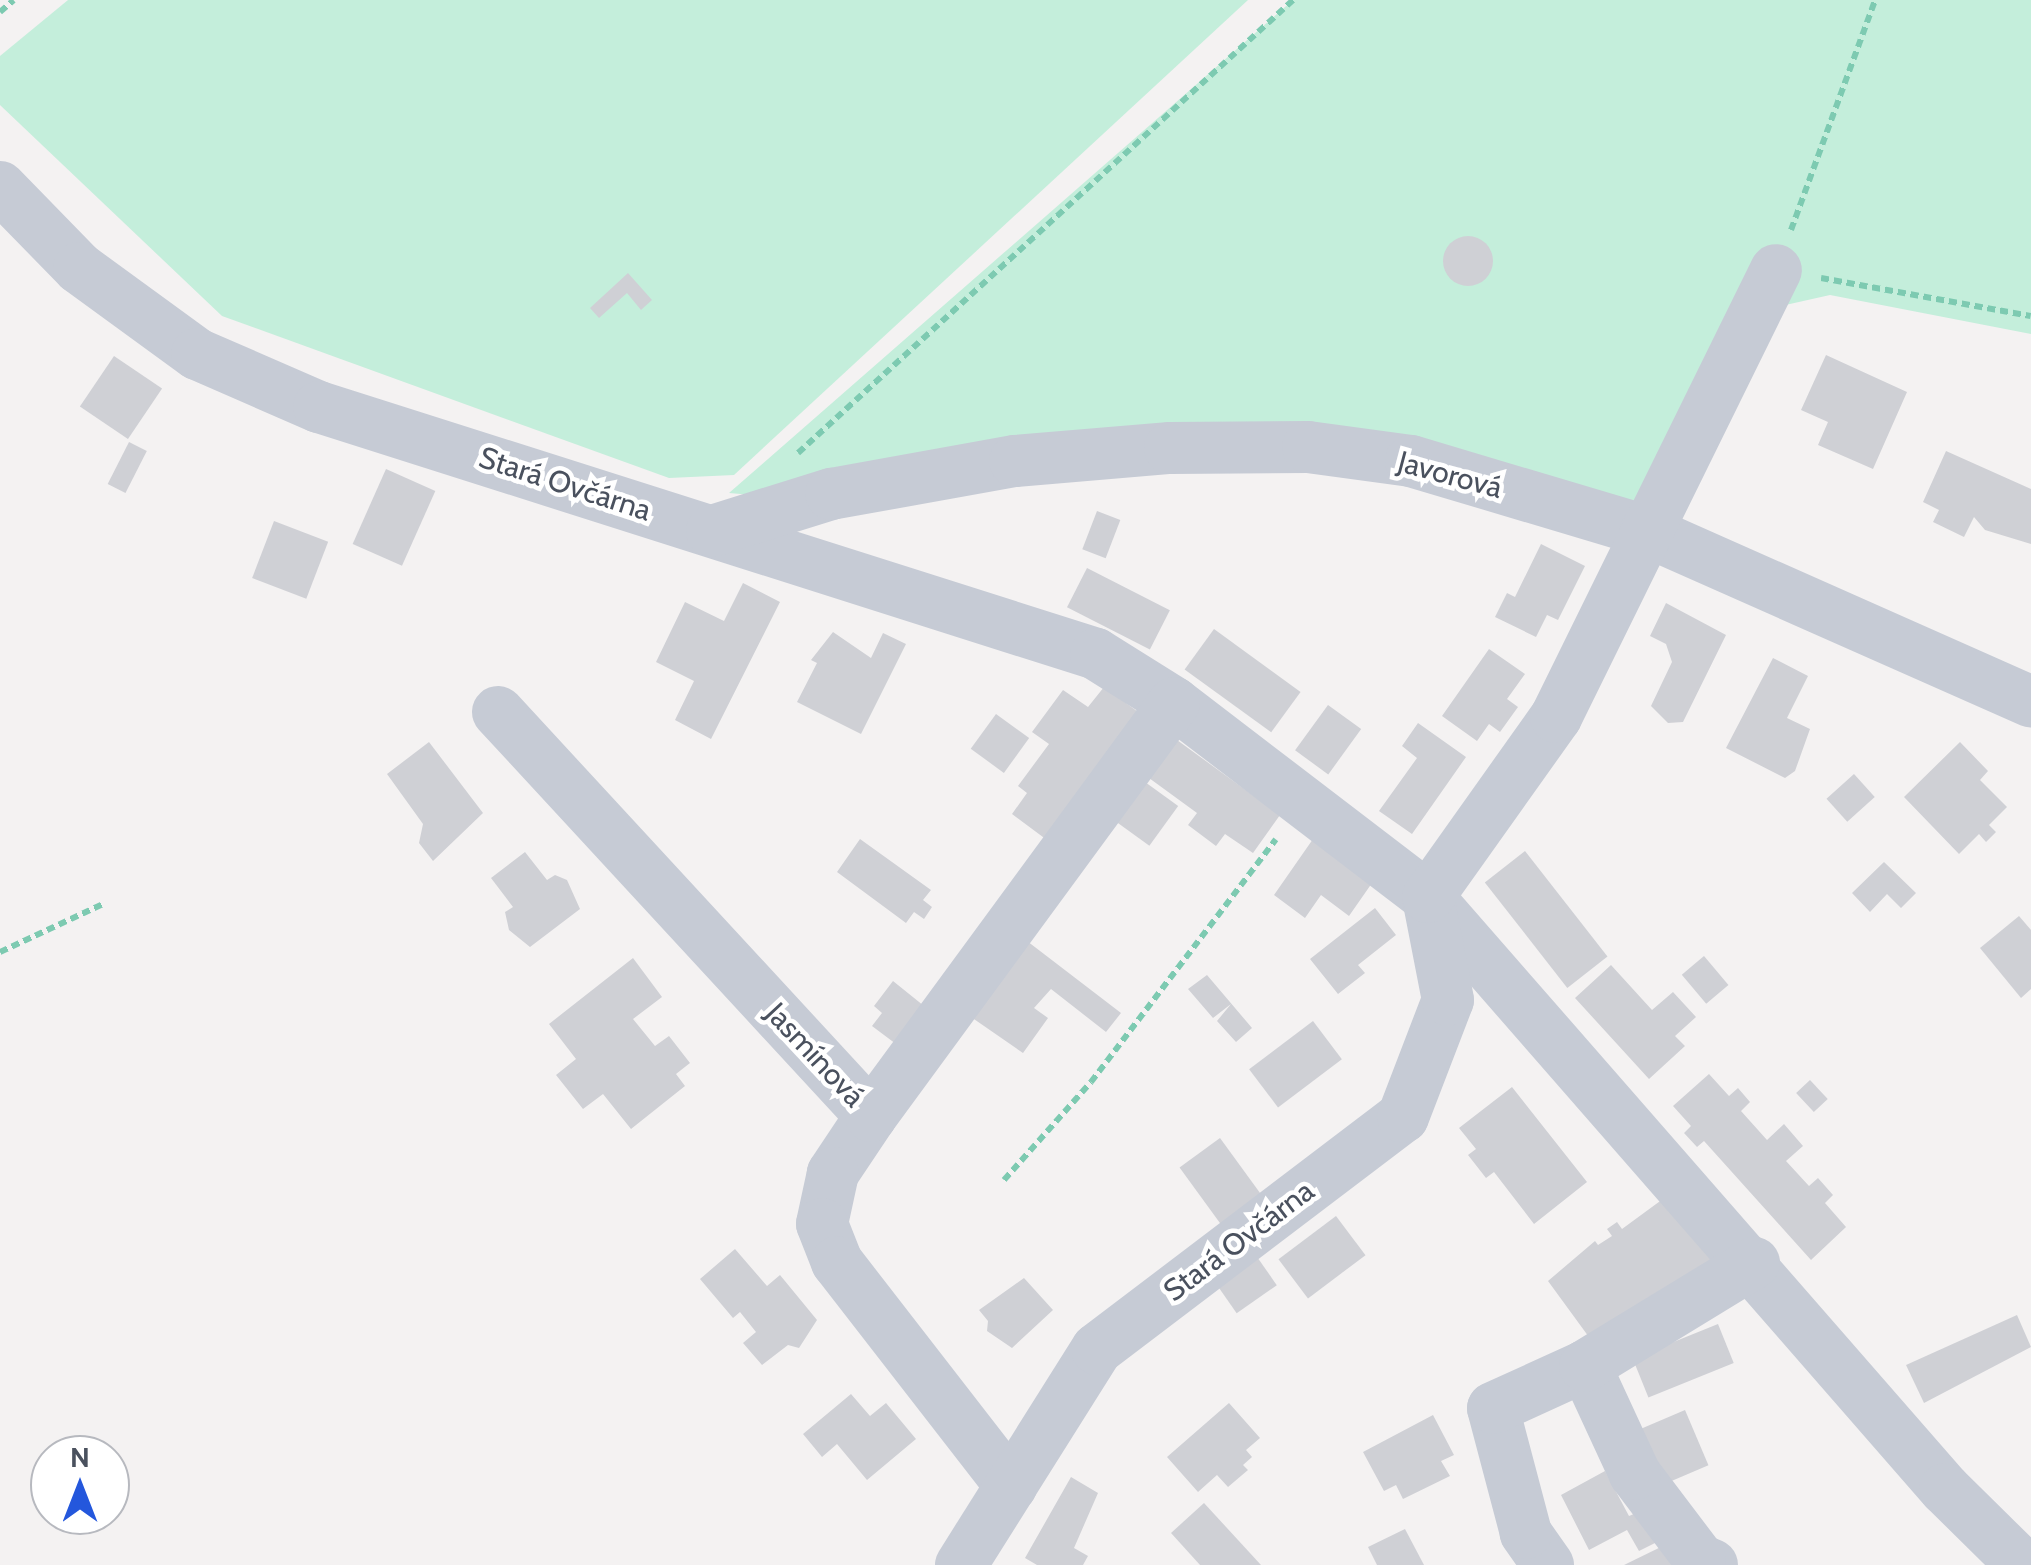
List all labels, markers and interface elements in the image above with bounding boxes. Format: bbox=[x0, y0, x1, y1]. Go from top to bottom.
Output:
street label: Stará Ovčárna bbox=[475, 439, 655, 529]
street label: Javorová bbox=[1394, 444, 1506, 506]
street label: Jasmínová bbox=[758, 996, 872, 1114]
street label: Stará Ovčárna bbox=[1157, 1173, 1321, 1309]
north arrow bbox=[30, 1435, 130, 1535]
text: N bbox=[70, 1440, 90, 1474]

